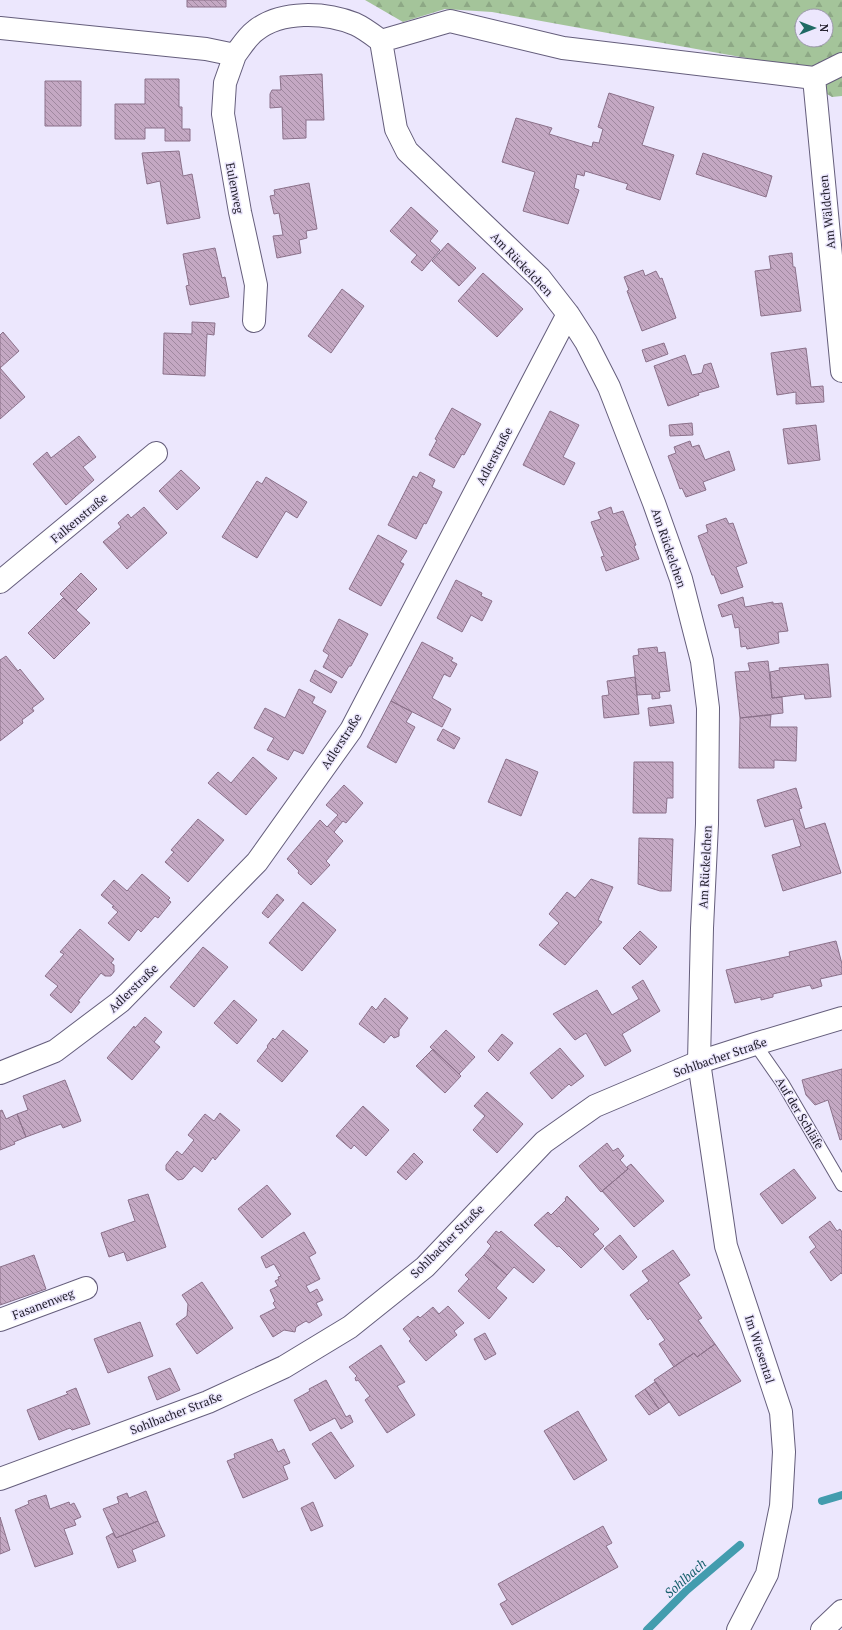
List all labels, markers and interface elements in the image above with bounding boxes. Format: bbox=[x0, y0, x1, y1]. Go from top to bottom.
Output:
north arrow bbox=[794, 8, 834, 48]
text: N bbox=[817, 24, 831, 33]
street label: Eulenweg bbox=[223, 161, 247, 215]
street label: Am Wäldchen bbox=[816, 174, 838, 250]
street label: Am Rückelchen bbox=[488, 229, 556, 299]
street label: Adlerstraße bbox=[473, 425, 515, 487]
street label: Falkenstraße bbox=[48, 490, 110, 546]
street label: Am Rückelchen bbox=[648, 506, 690, 590]
street label: Adlerstraße bbox=[318, 710, 364, 772]
street label: Am Rückelchen bbox=[695, 825, 715, 909]
street label: Adlerstraße bbox=[105, 961, 161, 1015]
street label: Sohlbacher Straße bbox=[671, 1034, 769, 1080]
street label: Auf der Schläfe bbox=[773, 1074, 827, 1152]
street label: Sohlbacher Straße bbox=[407, 1201, 487, 1281]
street label: Fasanenweg bbox=[10, 1285, 77, 1323]
street label: Im Wiesental bbox=[742, 1313, 778, 1385]
street label: Sohlbacher Straße bbox=[128, 1388, 224, 1438]
water label: Sohlbach bbox=[660, 1554, 710, 1602]

